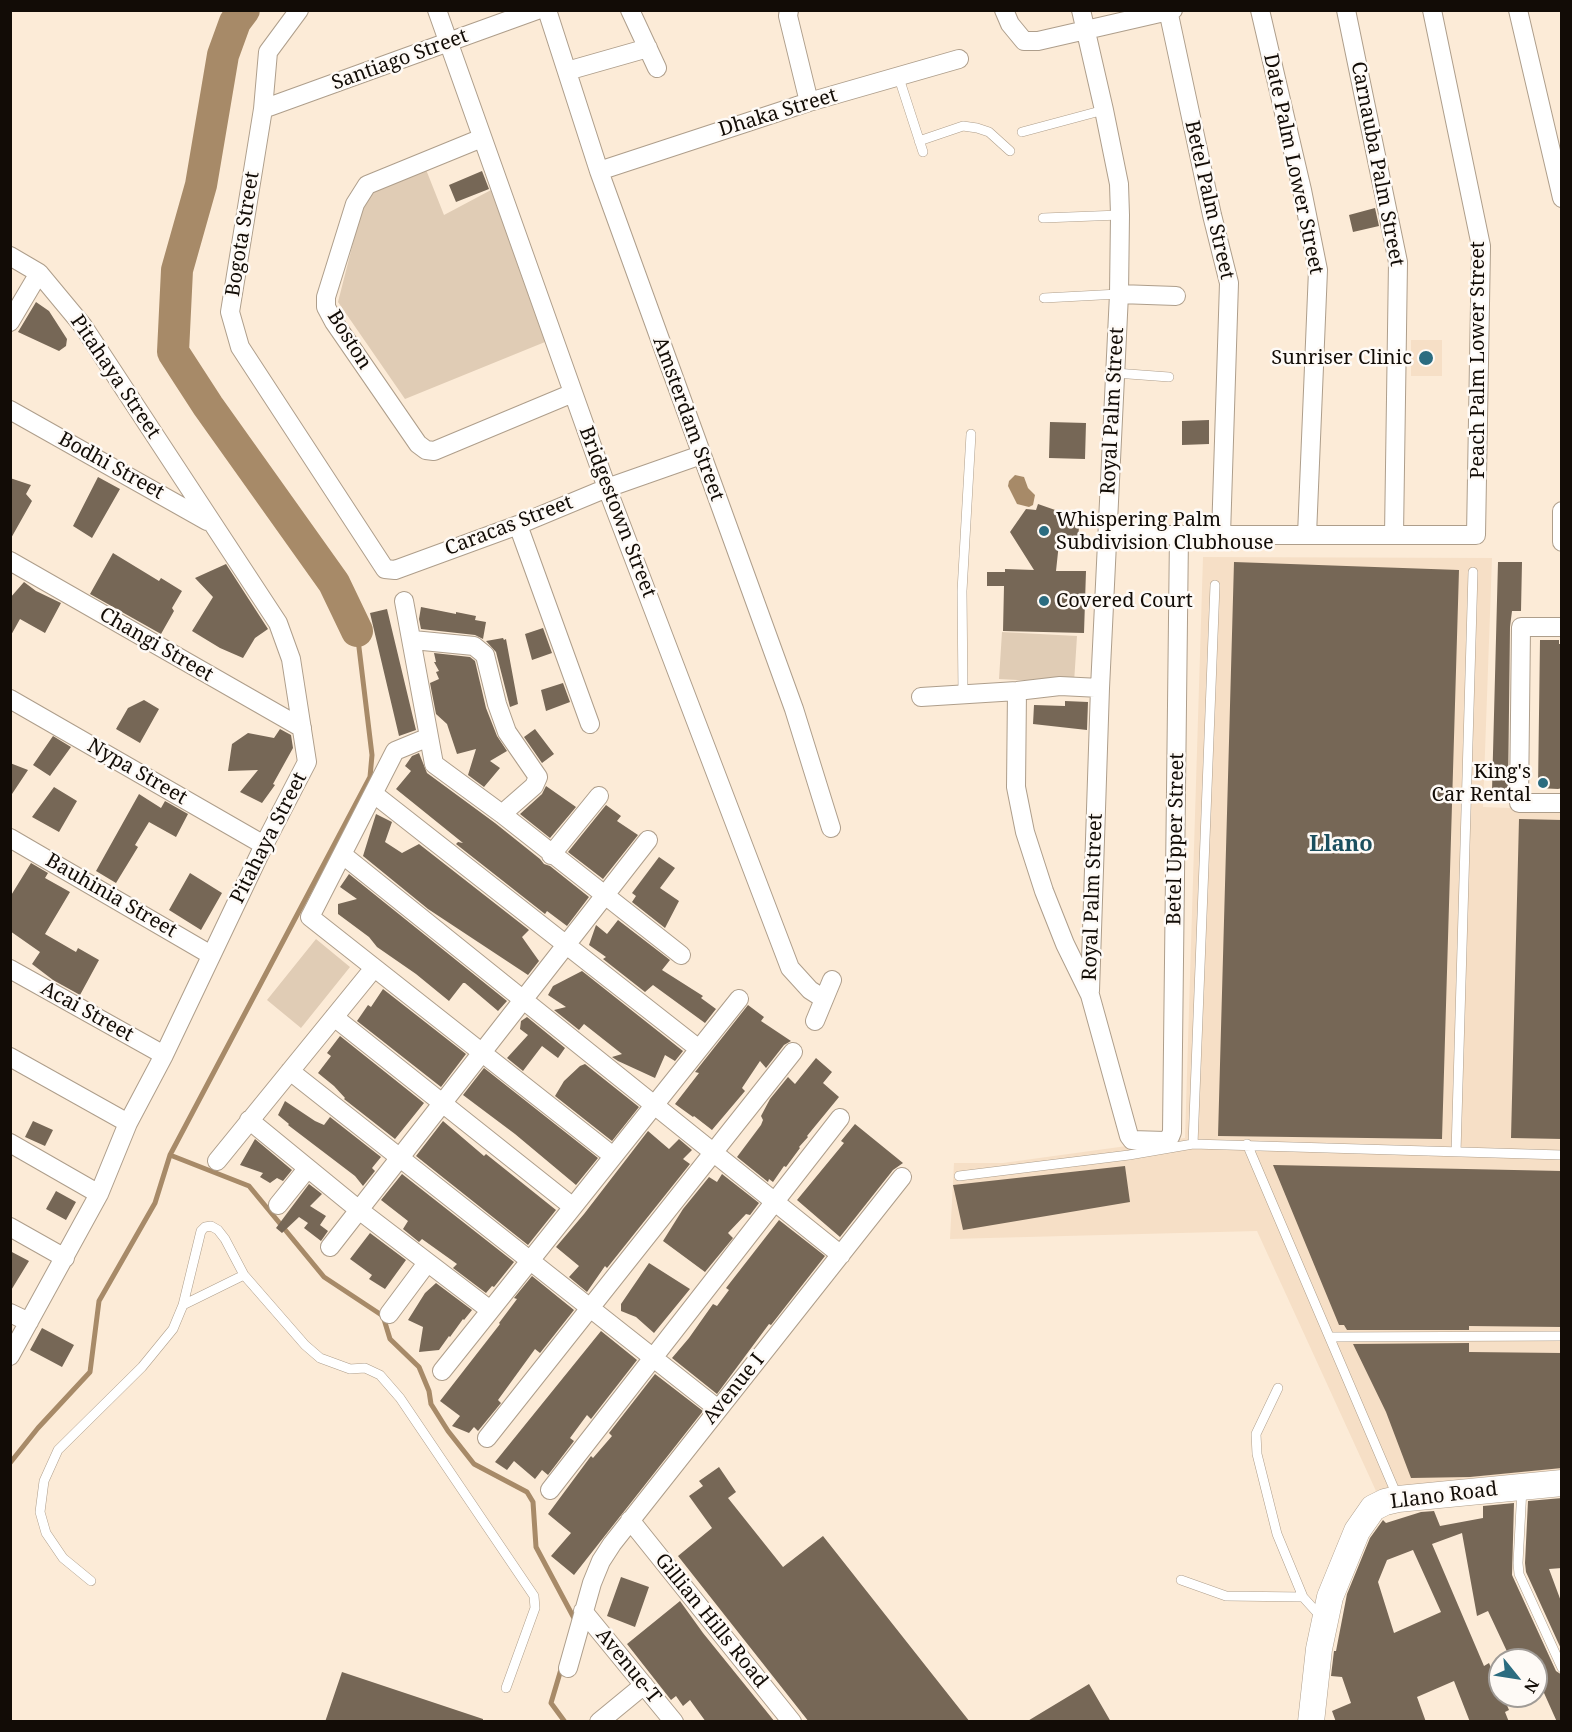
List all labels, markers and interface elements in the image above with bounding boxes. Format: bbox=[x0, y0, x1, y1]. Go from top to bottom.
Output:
street label: Santiago Street bbox=[329, 24, 471, 96]
street label: Date Palm Lower Street bbox=[1258, 52, 1328, 276]
street label: Carnauba Palm Street bbox=[1345, 60, 1409, 268]
street label: Dhaka Street bbox=[716, 84, 840, 142]
street label: Betel Palm Street bbox=[1179, 118, 1239, 282]
street label: Bogota Street bbox=[221, 170, 265, 298]
street label: Peach Palm Lower Street bbox=[1466, 241, 1490, 479]
street label: Boston bbox=[322, 306, 376, 374]
street label: Pitahaya Street bbox=[65, 311, 165, 443]
street label: Royal Palm Street bbox=[1097, 327, 1129, 495]
street label: Amsterdam Street bbox=[647, 334, 729, 504]
place label: Sunriser Clinic bbox=[1271, 346, 1412, 370]
marker: Sunriser Clinic bbox=[1417, 349, 1435, 367]
street label: Bridgestown Street bbox=[573, 423, 661, 601]
street label: Bodhi Street bbox=[54, 427, 168, 505]
street label: Caracas Street bbox=[442, 491, 576, 561]
place label: Whispering Palm Subdivision Clubhouse bbox=[1056, 508, 1274, 555]
marker: Whispering Palm Subdivision Clubhouse bbox=[1037, 524, 1051, 538]
place label: Covered Court bbox=[1056, 589, 1193, 613]
marker: Covered Court bbox=[1037, 594, 1051, 608]
street label: Changi Street bbox=[95, 603, 217, 687]
street label: Nypa Street bbox=[83, 734, 191, 810]
street label: Betel Upper Street bbox=[1162, 752, 1190, 926]
place label: King's Car Rental bbox=[1432, 760, 1531, 807]
street label: Pitahaya Street bbox=[226, 768, 312, 908]
marker: King's Car Rental bbox=[1536, 776, 1550, 790]
street label: Royal Palm Street bbox=[1078, 813, 1108, 981]
district label: Llano bbox=[1309, 832, 1373, 858]
street label: Bauhinia Street bbox=[41, 849, 181, 943]
street label: Acai Street bbox=[36, 977, 138, 1047]
street label: Avenue I bbox=[698, 1349, 770, 1429]
street label: Llano Road bbox=[1389, 1478, 1499, 1514]
street label: Gillian Hills Road bbox=[649, 1549, 773, 1693]
street label: Avenue-T bbox=[590, 1623, 666, 1709]
north arrow bbox=[1488, 1648, 1548, 1708]
text: N bbox=[1519, 1675, 1545, 1697]

